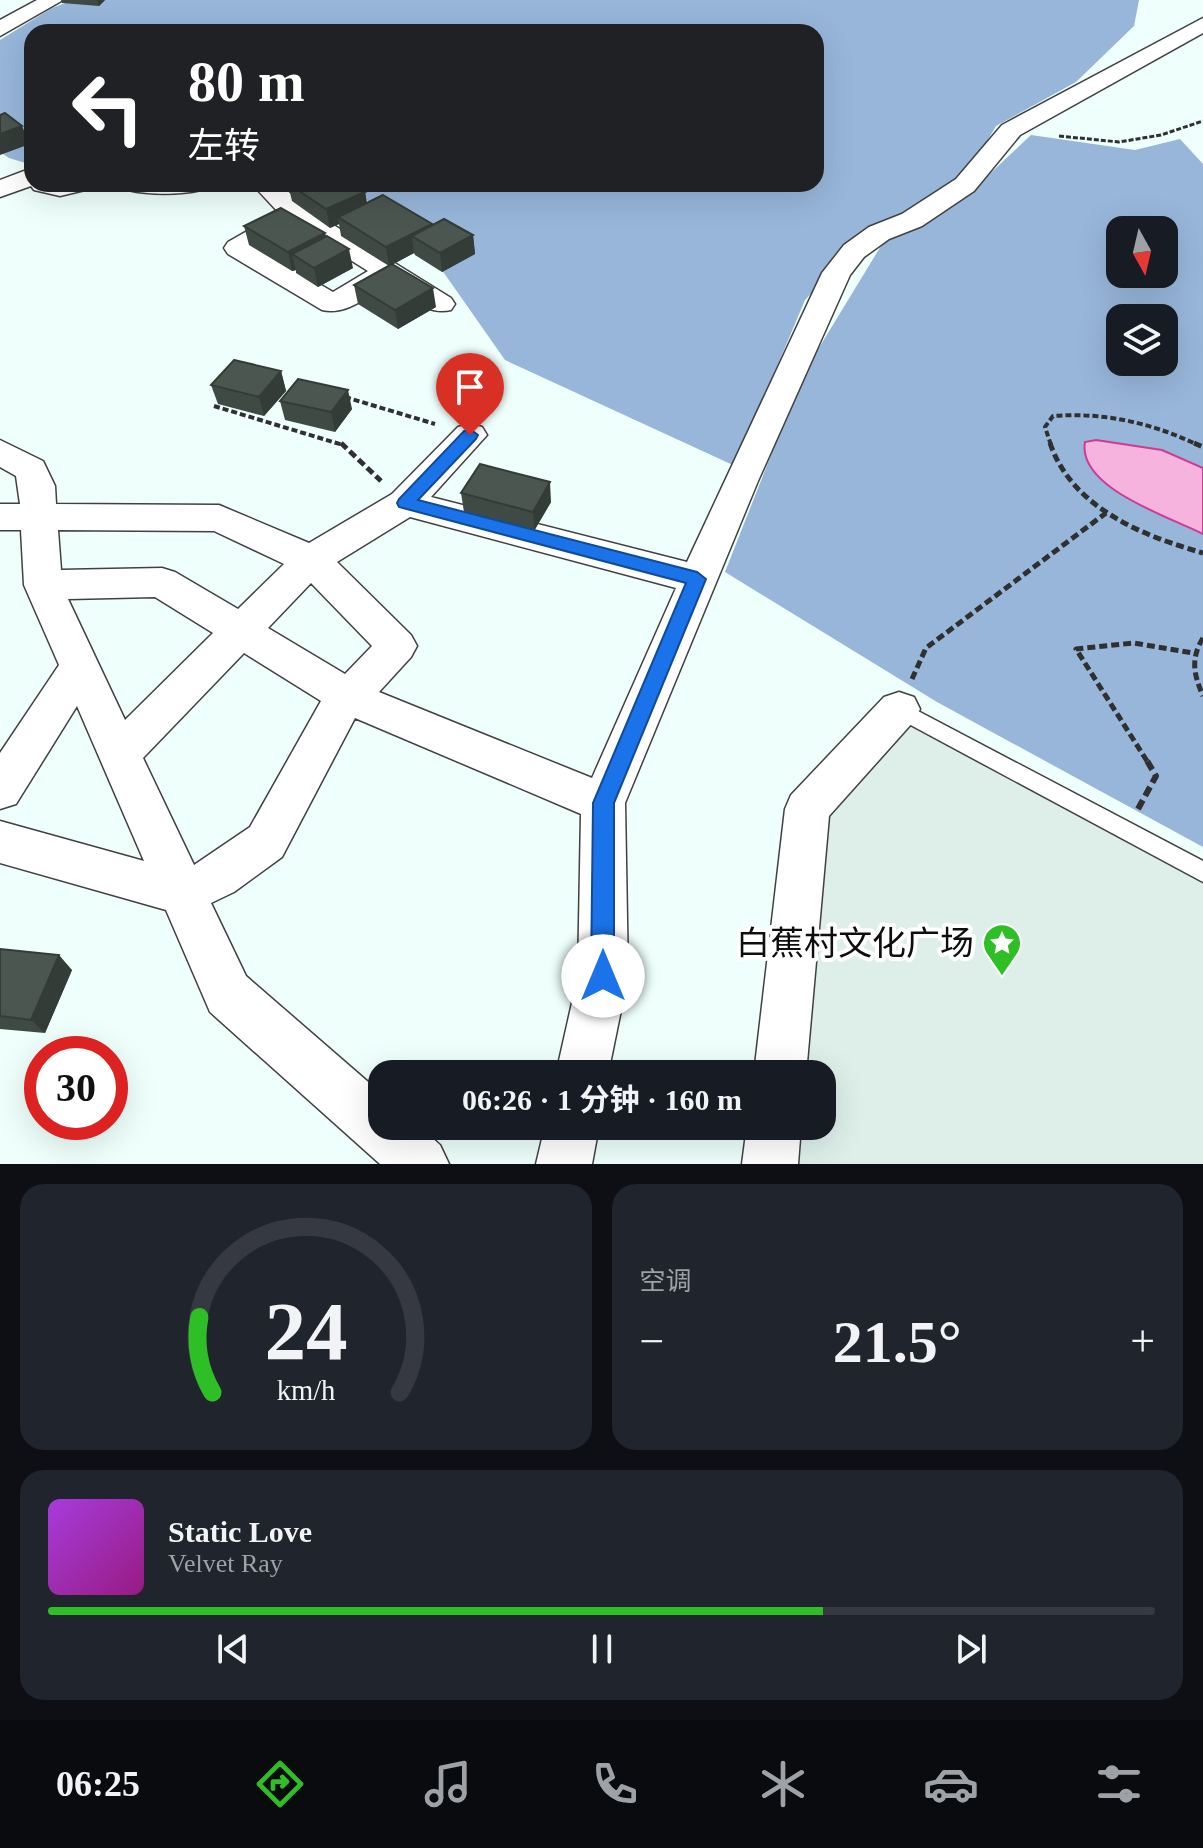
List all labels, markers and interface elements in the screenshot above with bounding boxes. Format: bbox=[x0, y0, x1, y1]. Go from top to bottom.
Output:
text: 80 m bbox=[188, 51, 305, 113]
icon: left bbox=[56, 56, 160, 160]
text: 左转 bbox=[188, 126, 260, 166]
north arrow bbox=[1106, 216, 1178, 288]
map controls bbox=[1106, 216, 1178, 376]
button: layers bbox=[1106, 304, 1178, 376]
pin bbox=[436, 353, 504, 435]
icon: arrive bbox=[448, 365, 492, 409]
place icon: 白蕉村文化广场 bbox=[981, 922, 1023, 977]
place label: 白蕉村文化广场 bbox=[736, 925, 974, 962]
position arrow bbox=[561, 934, 645, 1018]
speed limit sign: 30 bbox=[24, 1036, 128, 1140]
text: 06:26 · 1 分钟 · 160 m bbox=[462, 1083, 742, 1116]
text: 空调 bbox=[640, 1267, 692, 1296]
text: 24 bbox=[264, 1285, 347, 1377]
text: 21.5° bbox=[833, 1309, 962, 1375]
text: − bbox=[640, 1317, 664, 1366]
text: + bbox=[1130, 1317, 1155, 1366]
text: km/h bbox=[276, 1375, 335, 1406]
text: Static Love bbox=[168, 1515, 312, 1548]
text: Velvet Ray bbox=[168, 1549, 283, 1578]
icon: previous bbox=[211, 1627, 255, 1671]
icon: pause bbox=[580, 1627, 624, 1671]
icon: next bbox=[949, 1627, 993, 1671]
icon: directions bbox=[252, 1756, 308, 1812]
icon: music bbox=[420, 1756, 476, 1812]
icon: phone bbox=[587, 1756, 643, 1812]
icon: climate bbox=[755, 1756, 811, 1812]
icon: car bbox=[923, 1756, 979, 1812]
icon: filters bbox=[1091, 1756, 1147, 1812]
text: 06:25 bbox=[56, 1764, 140, 1804]

